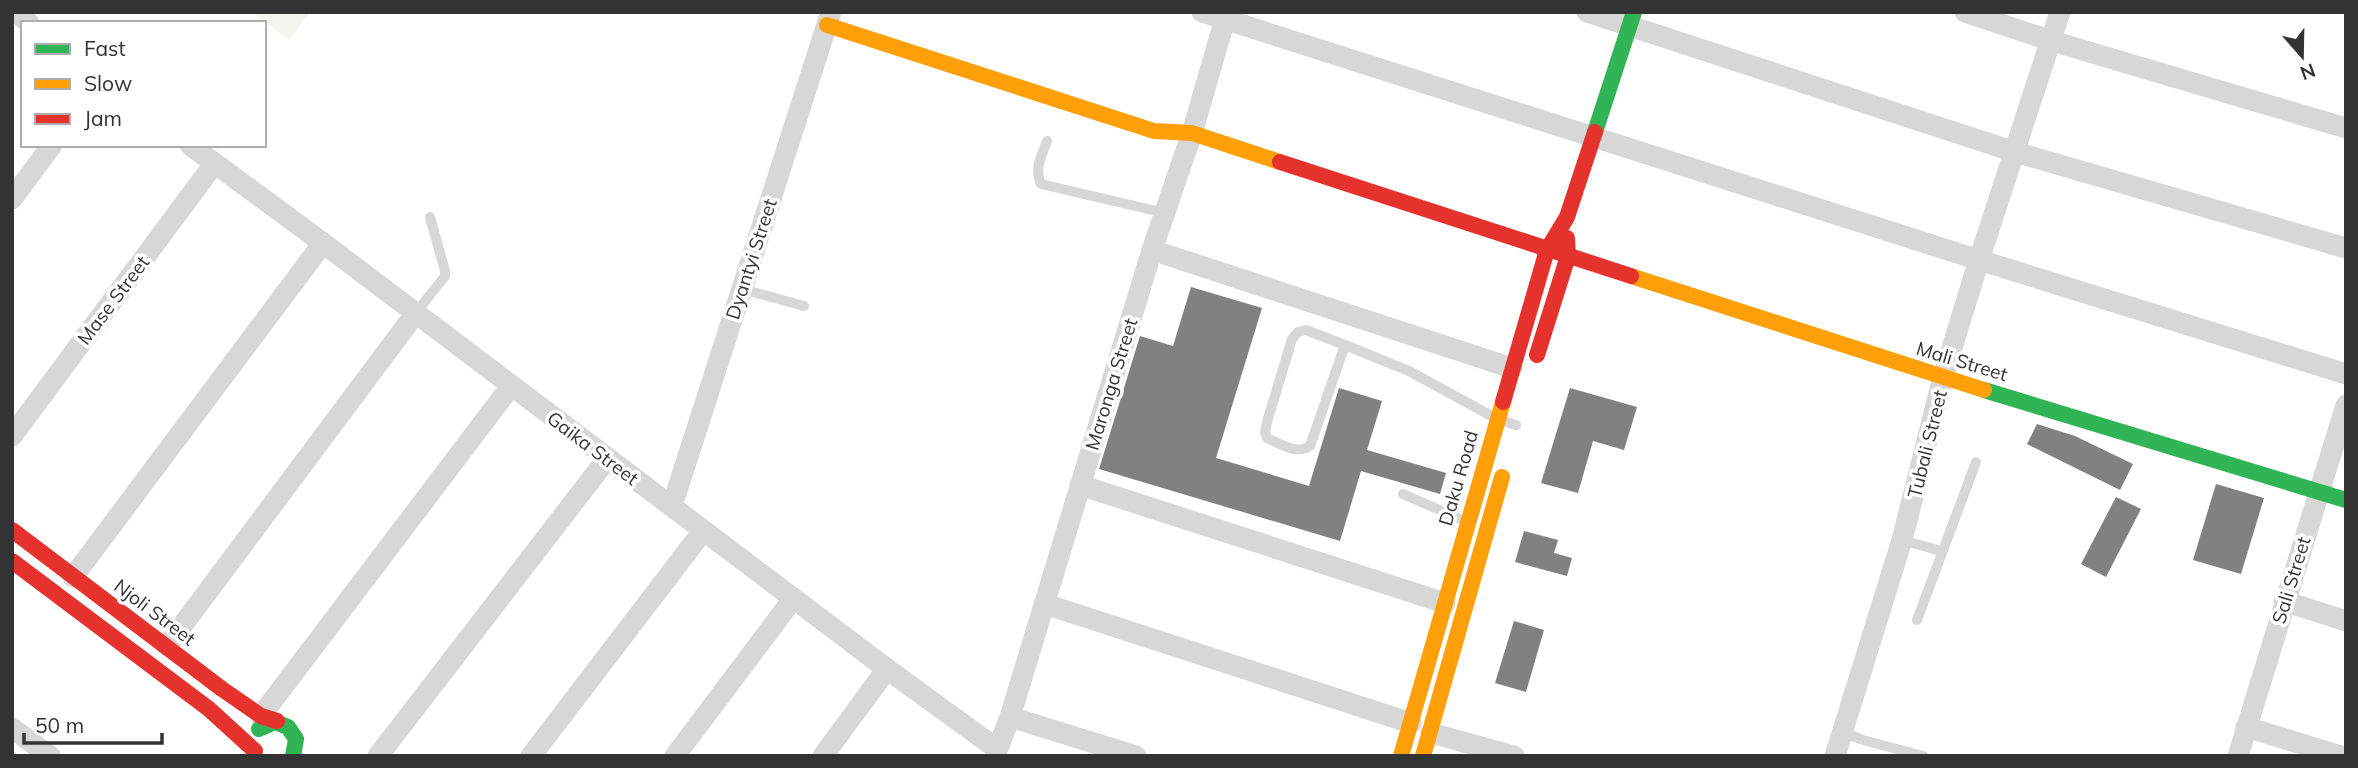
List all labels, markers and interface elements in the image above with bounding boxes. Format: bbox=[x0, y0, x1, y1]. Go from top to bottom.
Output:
legend bbox=[21, 21, 266, 147]
north arrow bbox=[2267, 21, 2337, 91]
text: Fast bbox=[84, 35, 126, 61]
text: N bbox=[2297, 58, 2319, 86]
text: Slow bbox=[84, 70, 132, 96]
text: Jam bbox=[84, 105, 122, 131]
street label: Dyantyi Street bbox=[720, 195, 782, 322]
street label: Mase Street bbox=[72, 251, 154, 349]
street label: Maronga Street bbox=[1080, 315, 1143, 453]
street label: Mali Street bbox=[1913, 336, 2011, 386]
street label: Tubali Street bbox=[1902, 387, 1952, 500]
street label: Gaika Street bbox=[542, 406, 644, 490]
street label: Daku Road bbox=[1433, 428, 1483, 528]
street label: Sali Street bbox=[2266, 533, 2316, 626]
street label: Njoli Street bbox=[109, 573, 201, 651]
scale bar bbox=[24, 702, 163, 746]
text: 50 m bbox=[35, 712, 84, 738]

